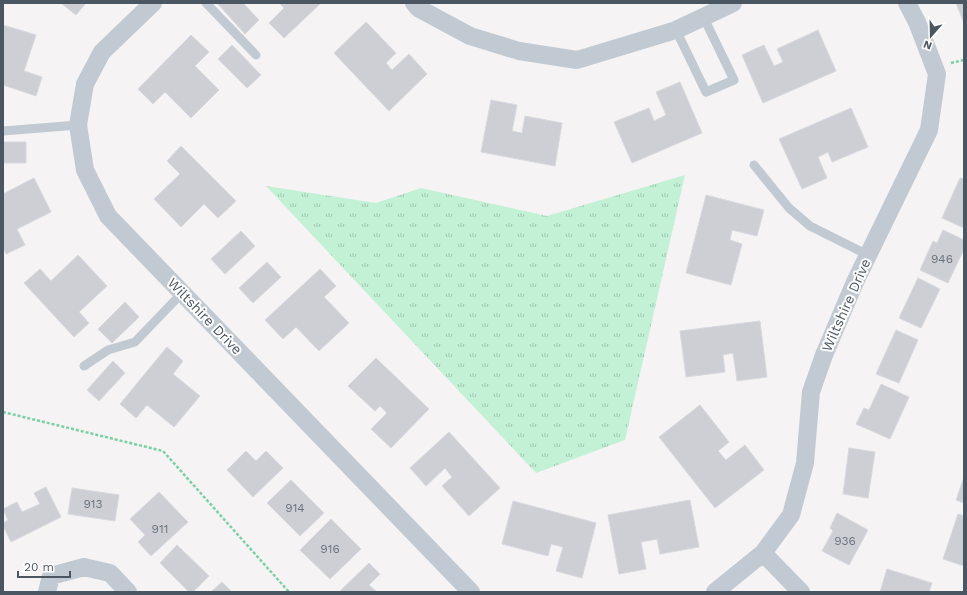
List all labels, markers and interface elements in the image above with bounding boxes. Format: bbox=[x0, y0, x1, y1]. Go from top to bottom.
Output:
north arrow bbox=[911, 16, 951, 56]
text: N bbox=[922, 37, 934, 52]
house number: 946 bbox=[931, 252, 953, 266]
street label: Wiltshire Drive bbox=[818, 256, 874, 354]
street label: Wiltshire Drive bbox=[165, 274, 245, 358]
house number: 913 bbox=[83, 497, 103, 511]
house number: 914 bbox=[285, 501, 305, 515]
house number: 911 bbox=[152, 522, 168, 536]
house number: 936 bbox=[834, 534, 856, 548]
house number: 916 bbox=[320, 542, 340, 556]
scale bar bbox=[18, 553, 70, 579]
text: 20 m bbox=[24, 560, 54, 574]

